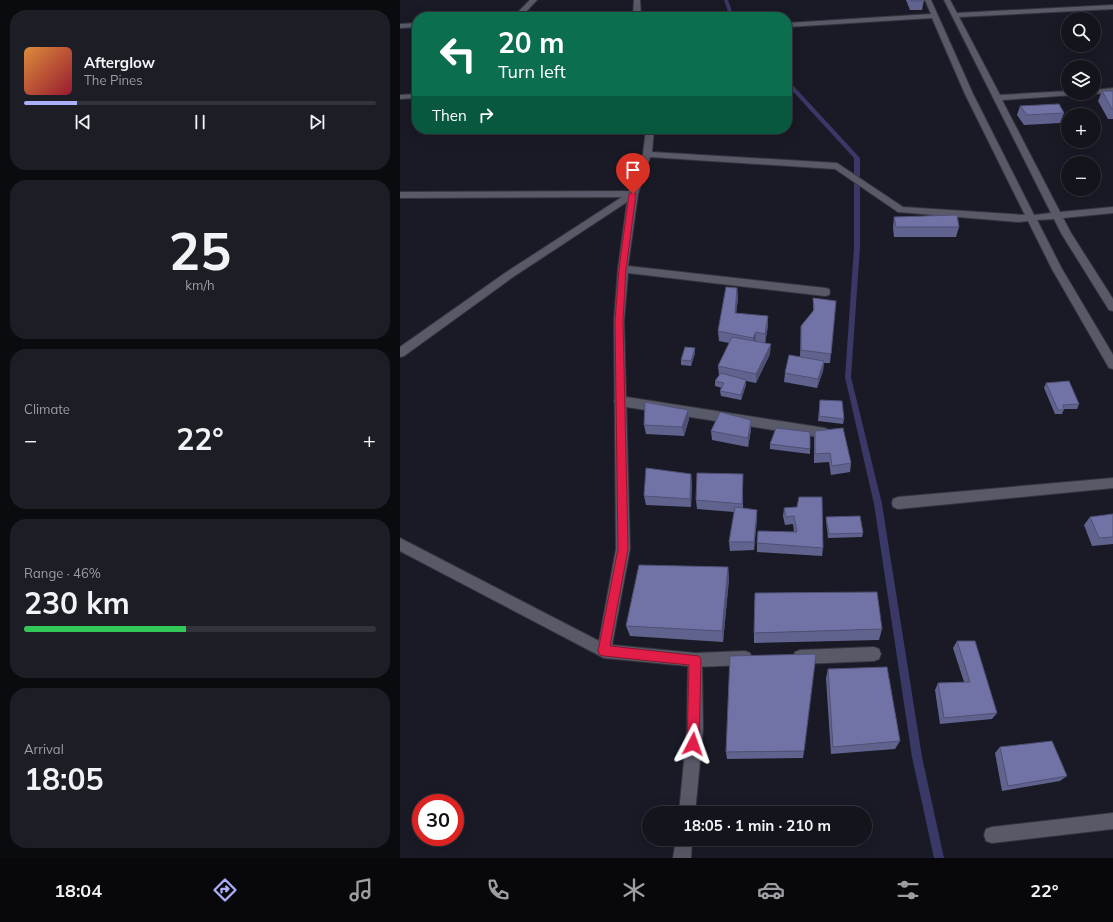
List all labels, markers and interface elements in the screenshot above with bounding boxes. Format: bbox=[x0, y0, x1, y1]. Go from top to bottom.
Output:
map controls bbox=[1061, 12, 1101, 196]
button: search bbox=[1061, 12, 1101, 52]
text: 20 m bbox=[498, 25, 564, 60]
icon: left bbox=[432, 28, 484, 80]
text: Afterglow bbox=[84, 53, 155, 72]
text: Turn left bbox=[498, 60, 566, 83]
button: layers bbox=[1061, 60, 1101, 100]
text: The Pines bbox=[84, 72, 143, 88]
icon: right bbox=[475, 104, 497, 126]
text: Then bbox=[432, 106, 467, 125]
button: + bbox=[1061, 108, 1101, 148]
icon: previous bbox=[72, 111, 94, 133]
icon: pause bbox=[189, 111, 211, 133]
icon: next bbox=[306, 111, 328, 133]
pin bbox=[616, 153, 650, 194]
button: − bbox=[1061, 156, 1101, 196]
icon: arrive bbox=[622, 159, 644, 181]
text: 25 bbox=[169, 218, 231, 283]
text: km/h bbox=[185, 277, 215, 293]
text: Climate bbox=[24, 401, 70, 417]
text: 22° bbox=[176, 420, 224, 458]
text: − bbox=[24, 426, 37, 454]
text: + bbox=[363, 426, 376, 454]
text: Range · 46% bbox=[24, 565, 101, 581]
text: 230 km bbox=[24, 584, 130, 622]
position arrow bbox=[672, 723, 714, 765]
text: Arrival bbox=[24, 741, 64, 757]
text: 18:05 bbox=[24, 760, 103, 798]
speed limit sign: 30 bbox=[412, 794, 464, 846]
text: 18:05 · 1 min · 210 m bbox=[683, 816, 831, 835]
icon: directions bbox=[211, 876, 239, 904]
icon: music bbox=[347, 876, 375, 904]
icon: phone bbox=[484, 876, 512, 904]
icon: climate bbox=[620, 876, 648, 904]
icon: car bbox=[757, 876, 785, 904]
icon: filters bbox=[894, 876, 922, 904]
text: 18:04 bbox=[54, 879, 102, 902]
text: 22° bbox=[1030, 879, 1059, 902]

